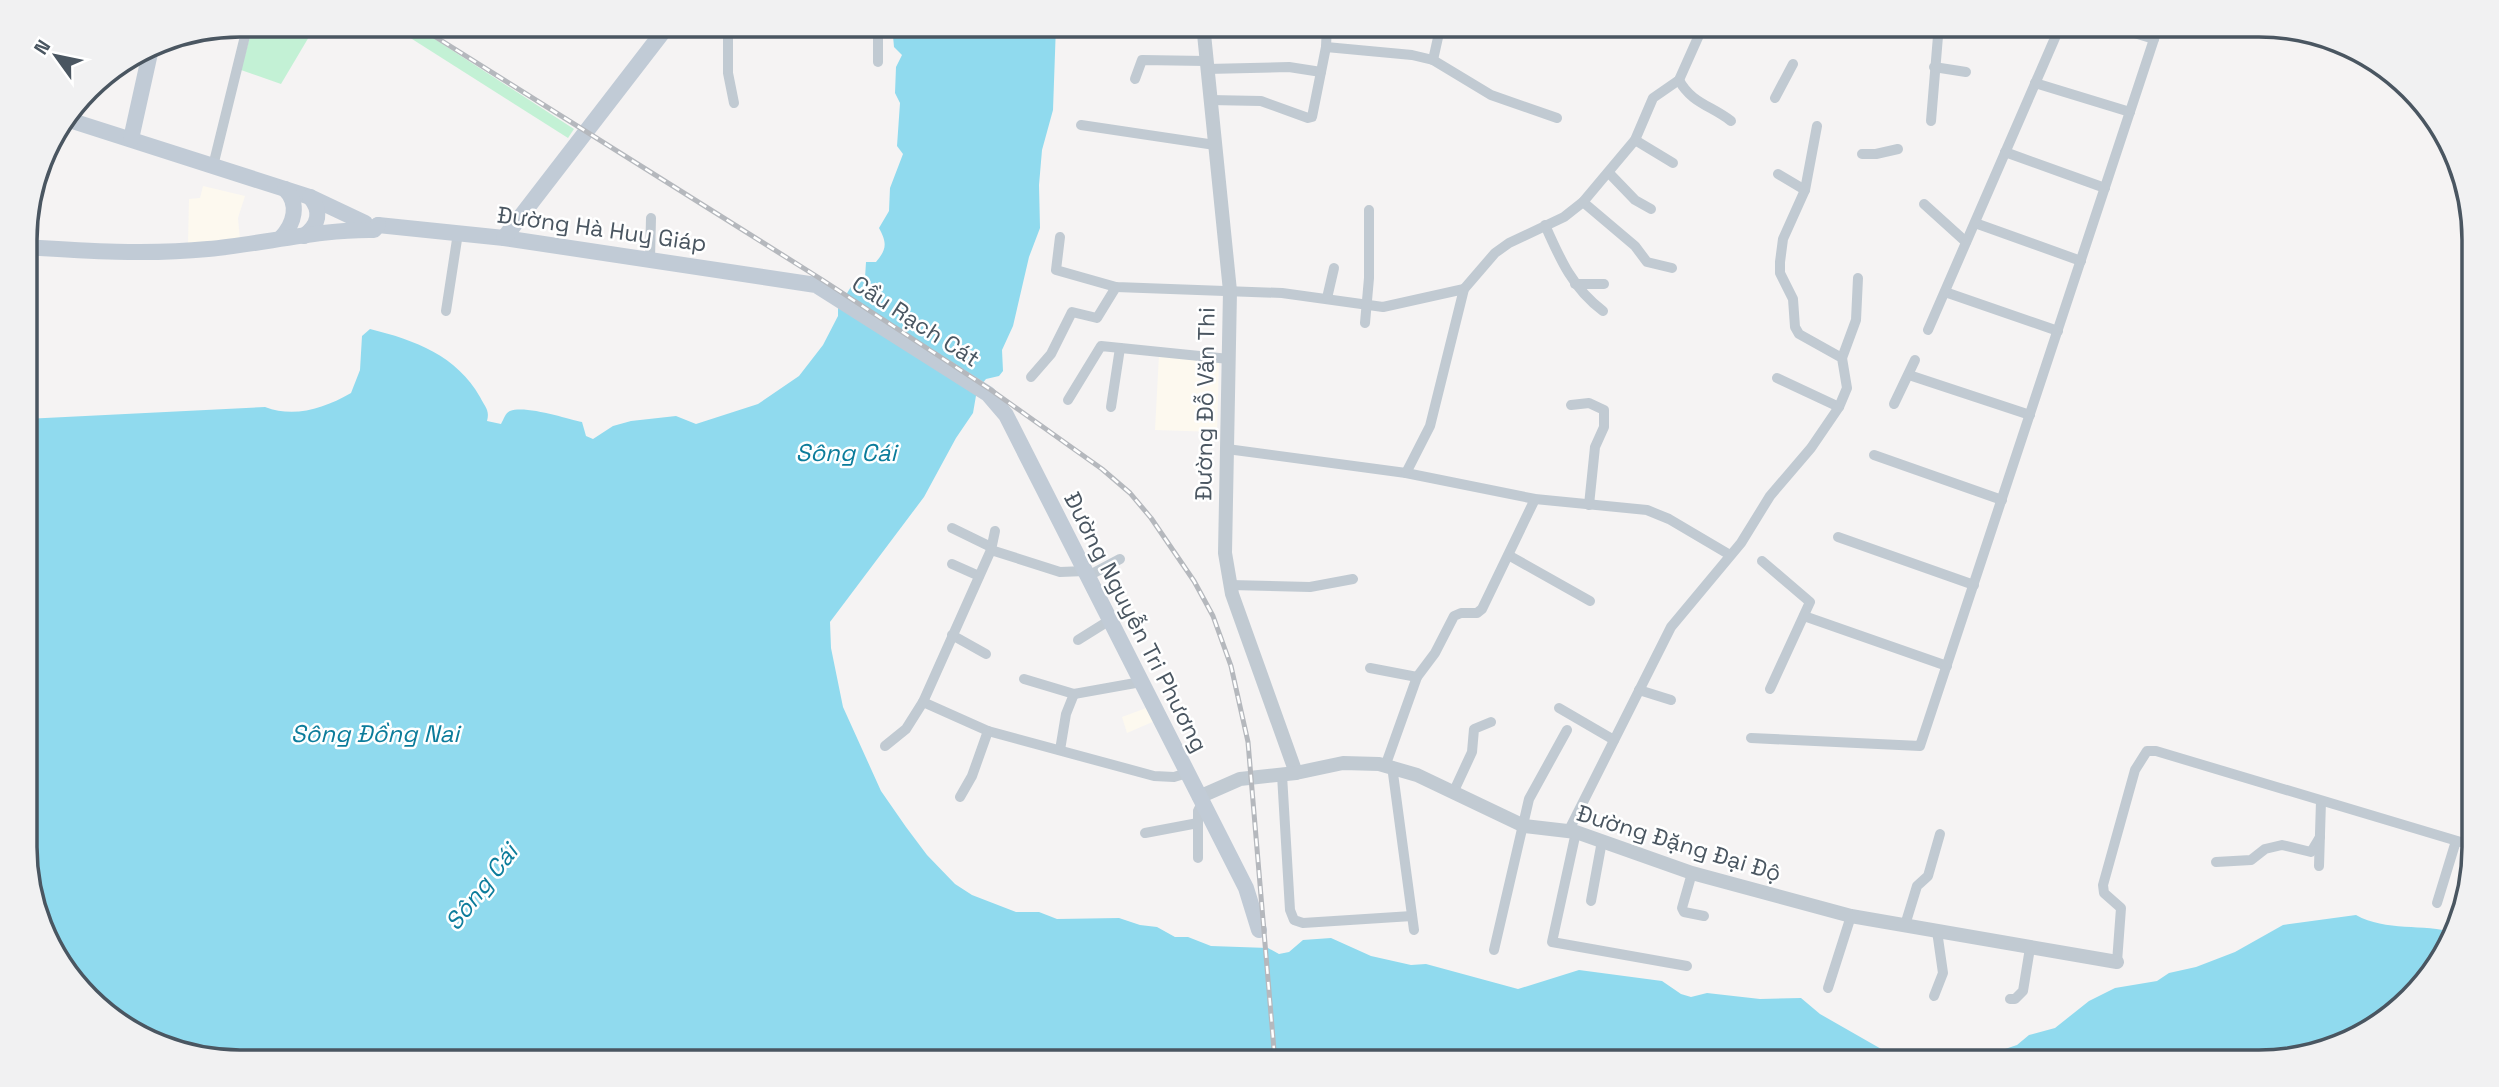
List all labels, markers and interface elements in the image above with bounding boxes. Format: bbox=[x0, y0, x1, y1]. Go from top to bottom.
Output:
north arrow bbox=[21, 21, 91, 91]
text: N bbox=[28, 35, 56, 59]
street label: Đường Hà Huy Giáp bbox=[495, 199, 709, 259]
street label: Cầu Rạch Cát bbox=[846, 268, 986, 374]
street label: Đường Đỗ Văn Thi bbox=[1188, 307, 1222, 501]
water label: Sông Cái bbox=[796, 437, 900, 468]
street label: Đường Nguyễn Tri Phương bbox=[1057, 487, 1215, 757]
water label: Sông Đồng Nai bbox=[291, 718, 462, 749]
street label: Đường Đặng Đại Độ bbox=[1573, 798, 1785, 888]
water label: Sông Cái bbox=[438, 835, 526, 936]

